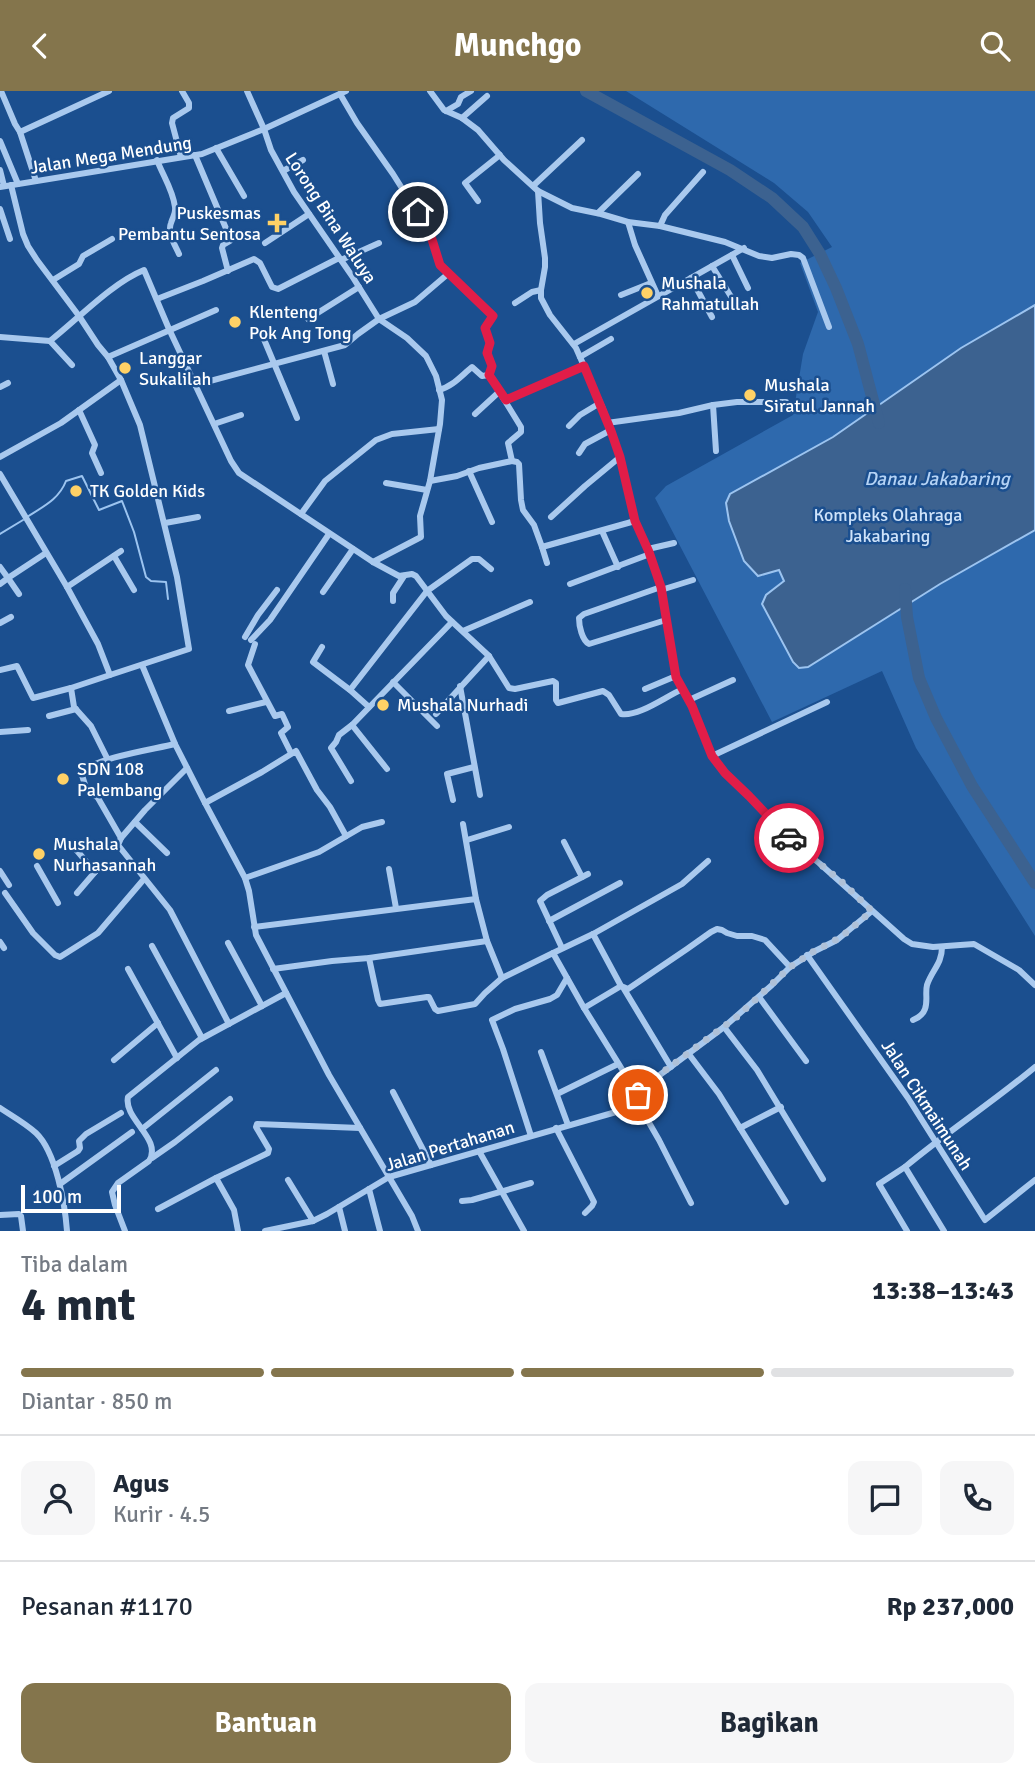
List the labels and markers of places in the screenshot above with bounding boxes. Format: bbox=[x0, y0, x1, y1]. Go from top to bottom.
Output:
pin bbox=[388, 182, 448, 242]
place label: Puskesmas Pembantu Sentosa bbox=[118, 202, 261, 245]
marker: Puskesmas Pembantu Sentosa bbox=[267, 213, 287, 233]
place label: Mushala Rahmatullah bbox=[661, 272, 759, 315]
marker: Mushala Rahmatullah bbox=[639, 285, 655, 301]
place label: Klenteng Pok Ang Tong bbox=[249, 301, 351, 344]
marker: Klenteng Pok Ang Tong bbox=[227, 314, 243, 330]
place label: Langgar Sukalilah bbox=[139, 347, 211, 390]
marker: Langgar Sukalilah bbox=[117, 360, 133, 376]
place label: Mushala Siratul Jannah bbox=[764, 374, 875, 417]
marker: Mushala Siratul Jannah bbox=[742, 387, 758, 403]
place label: TK Golden Kids bbox=[90, 480, 205, 502]
marker: TK Golden Kids bbox=[68, 483, 84, 499]
place label: Mushala Nurhadi bbox=[397, 694, 529, 716]
marker: Mushala Nurhadi bbox=[375, 697, 391, 713]
place label: SDN 108 Palembang bbox=[77, 758, 162, 801]
marker: SDN 108 Palembang bbox=[55, 771, 71, 787]
place label: Mushala Nurhasannah bbox=[53, 833, 156, 876]
marker: Mushala Nurhasannah bbox=[31, 846, 47, 862]
pin bbox=[608, 1065, 668, 1125]

